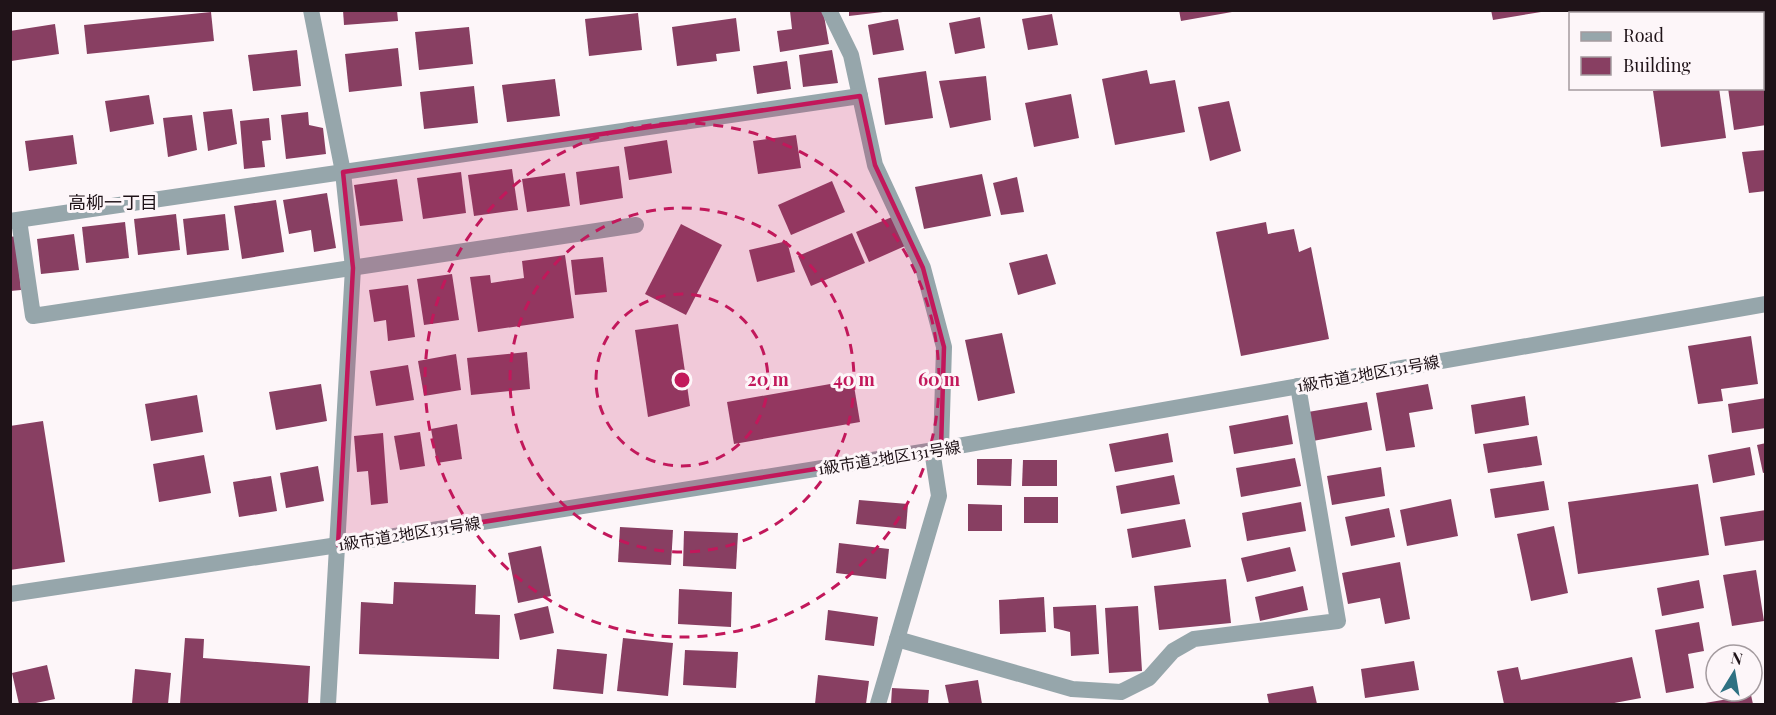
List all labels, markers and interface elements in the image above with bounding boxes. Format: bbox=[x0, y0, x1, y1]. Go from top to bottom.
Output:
legend bbox=[1569, 12, 1764, 90]
text: Road bbox=[1623, 23, 1664, 47]
text: Building bbox=[1623, 53, 1691, 77]
district label: 高柳一丁目 bbox=[68, 190, 158, 214]
street label: 1級市道2地区131号線 bbox=[1295, 350, 1441, 396]
text: 20 m bbox=[747, 367, 789, 391]
text: 40 m bbox=[833, 367, 876, 391]
text: 60 m bbox=[918, 367, 961, 391]
centre of rings bbox=[672, 370, 692, 390]
street label: 1級市道2地区131号線 bbox=[816, 435, 962, 479]
street label: 1級市道2地区131号線 bbox=[336, 511, 482, 555]
north arrow bbox=[1704, 643, 1764, 703]
text: N bbox=[1729, 646, 1745, 669]

